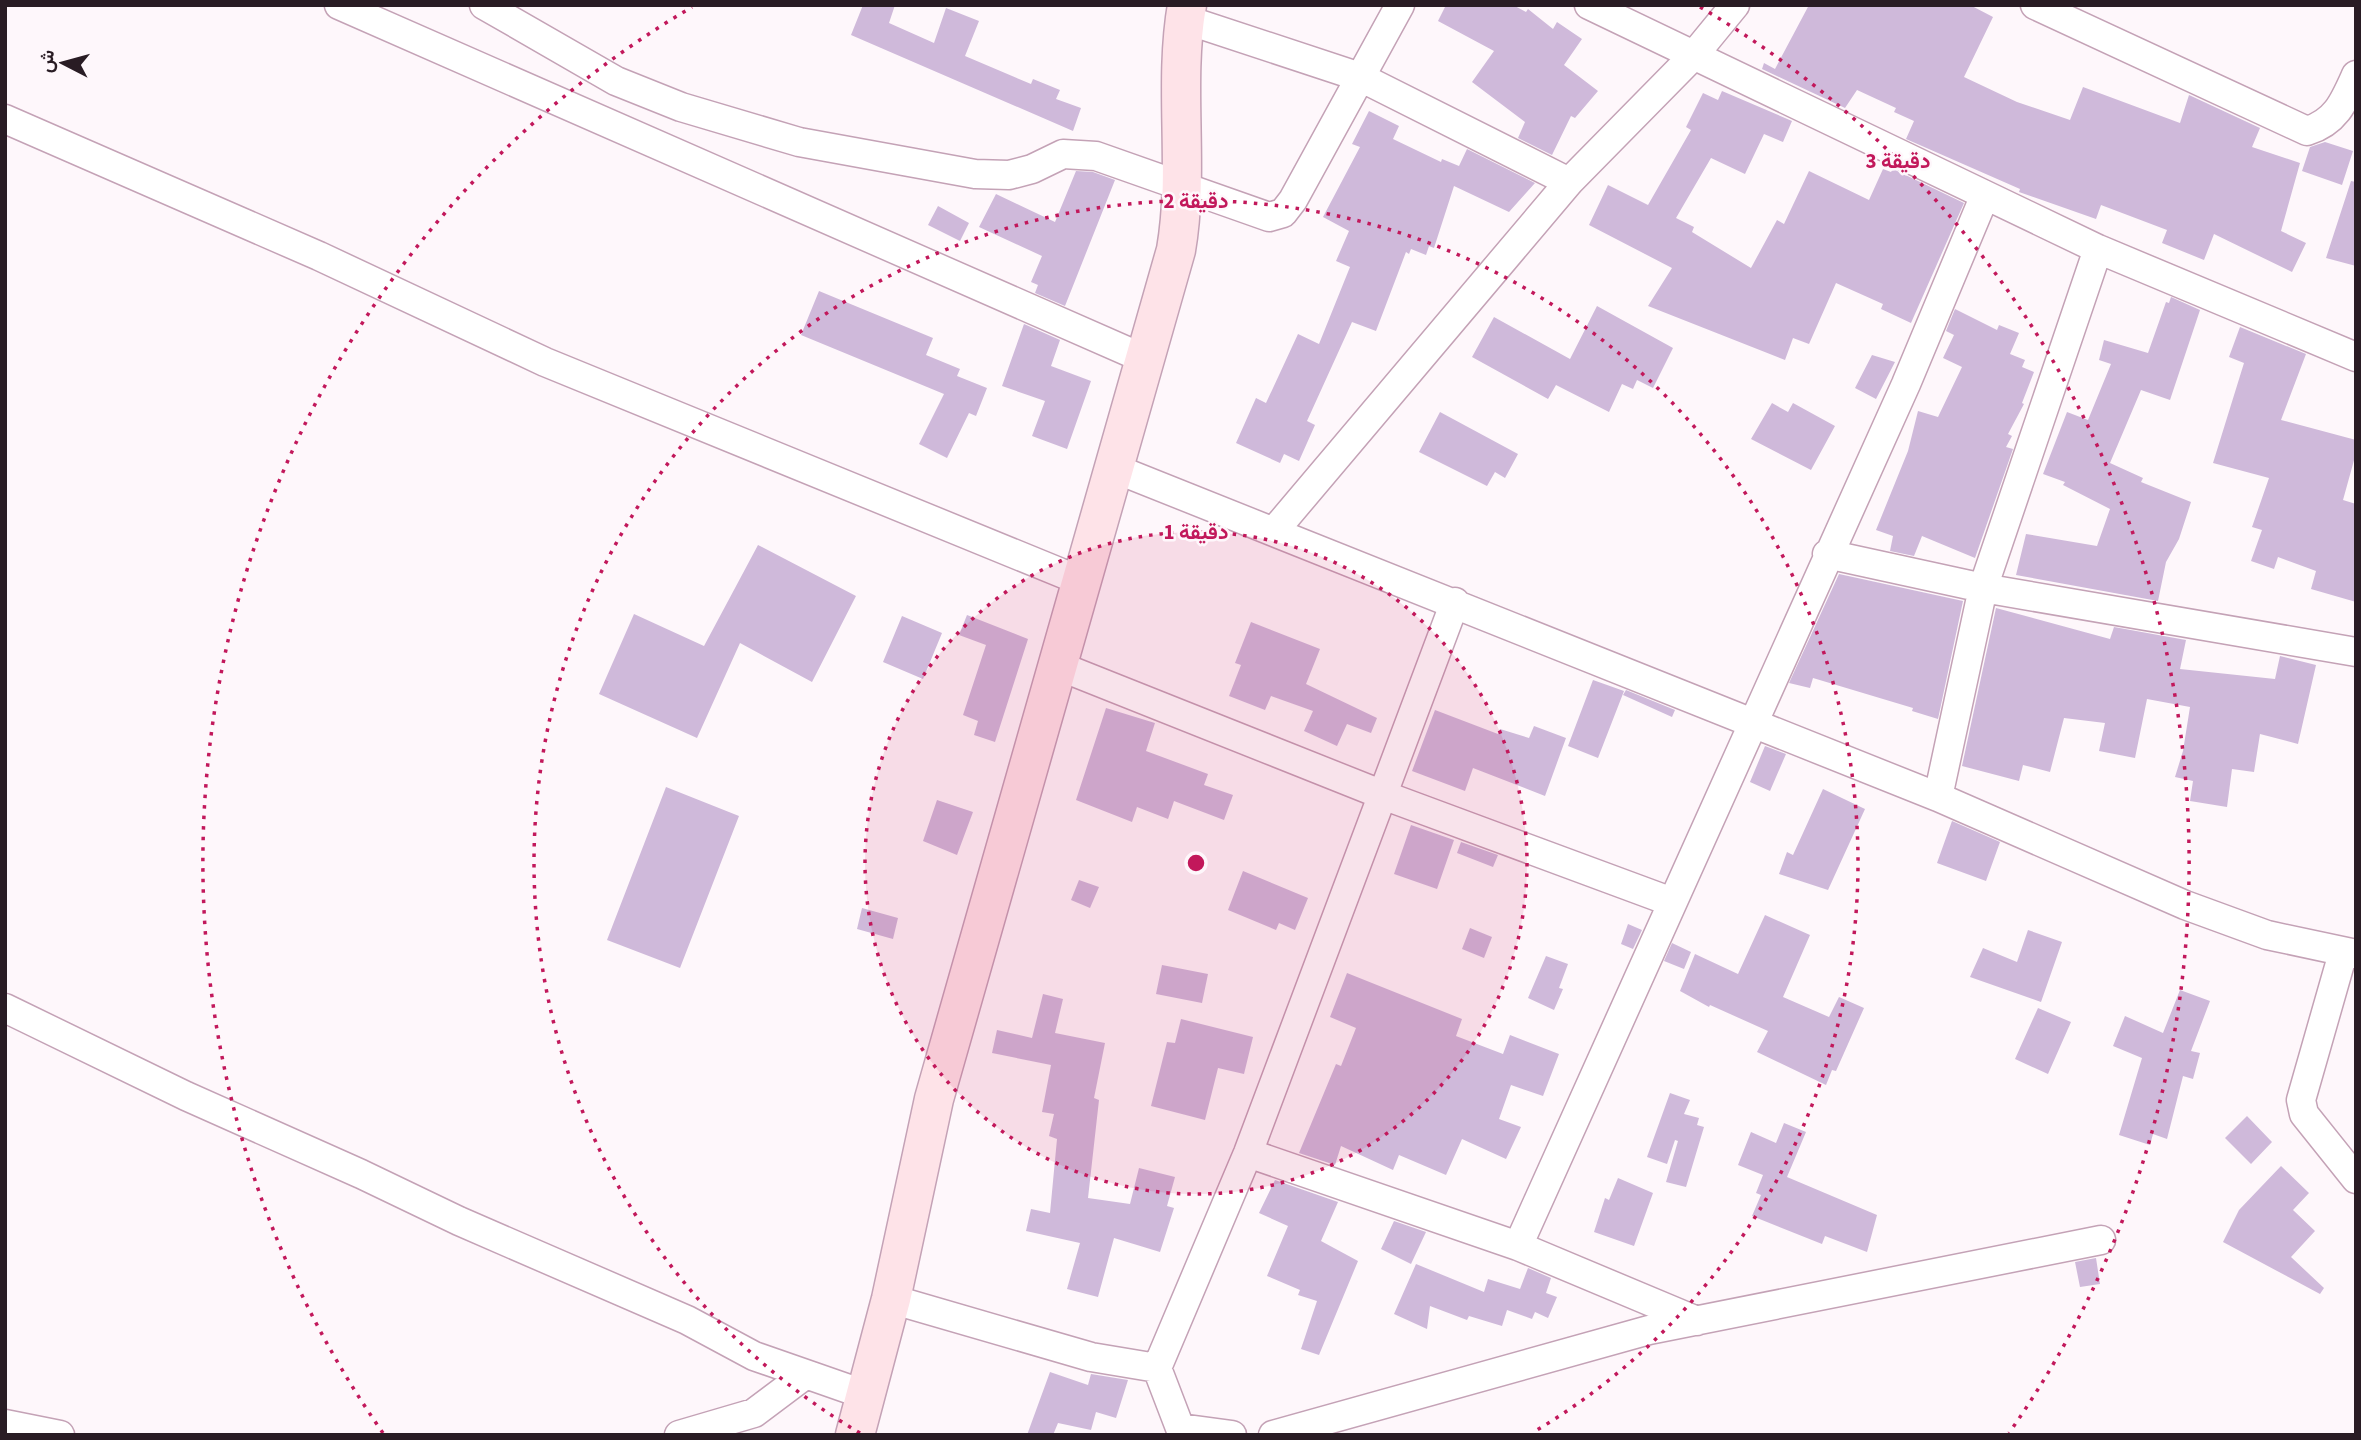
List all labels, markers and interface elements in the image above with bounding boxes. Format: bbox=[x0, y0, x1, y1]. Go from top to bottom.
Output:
north arrow bbox=[28, 28, 98, 98]
text: ش bbox=[33, 48, 62, 74]
text: 3 دقيقة bbox=[1866, 146, 1930, 176]
text: 2 دقيقة bbox=[1164, 186, 1228, 216]
text: 1 دقيقة bbox=[1164, 517, 1228, 547]
centre of rings bbox=[1184, 851, 1208, 875]

